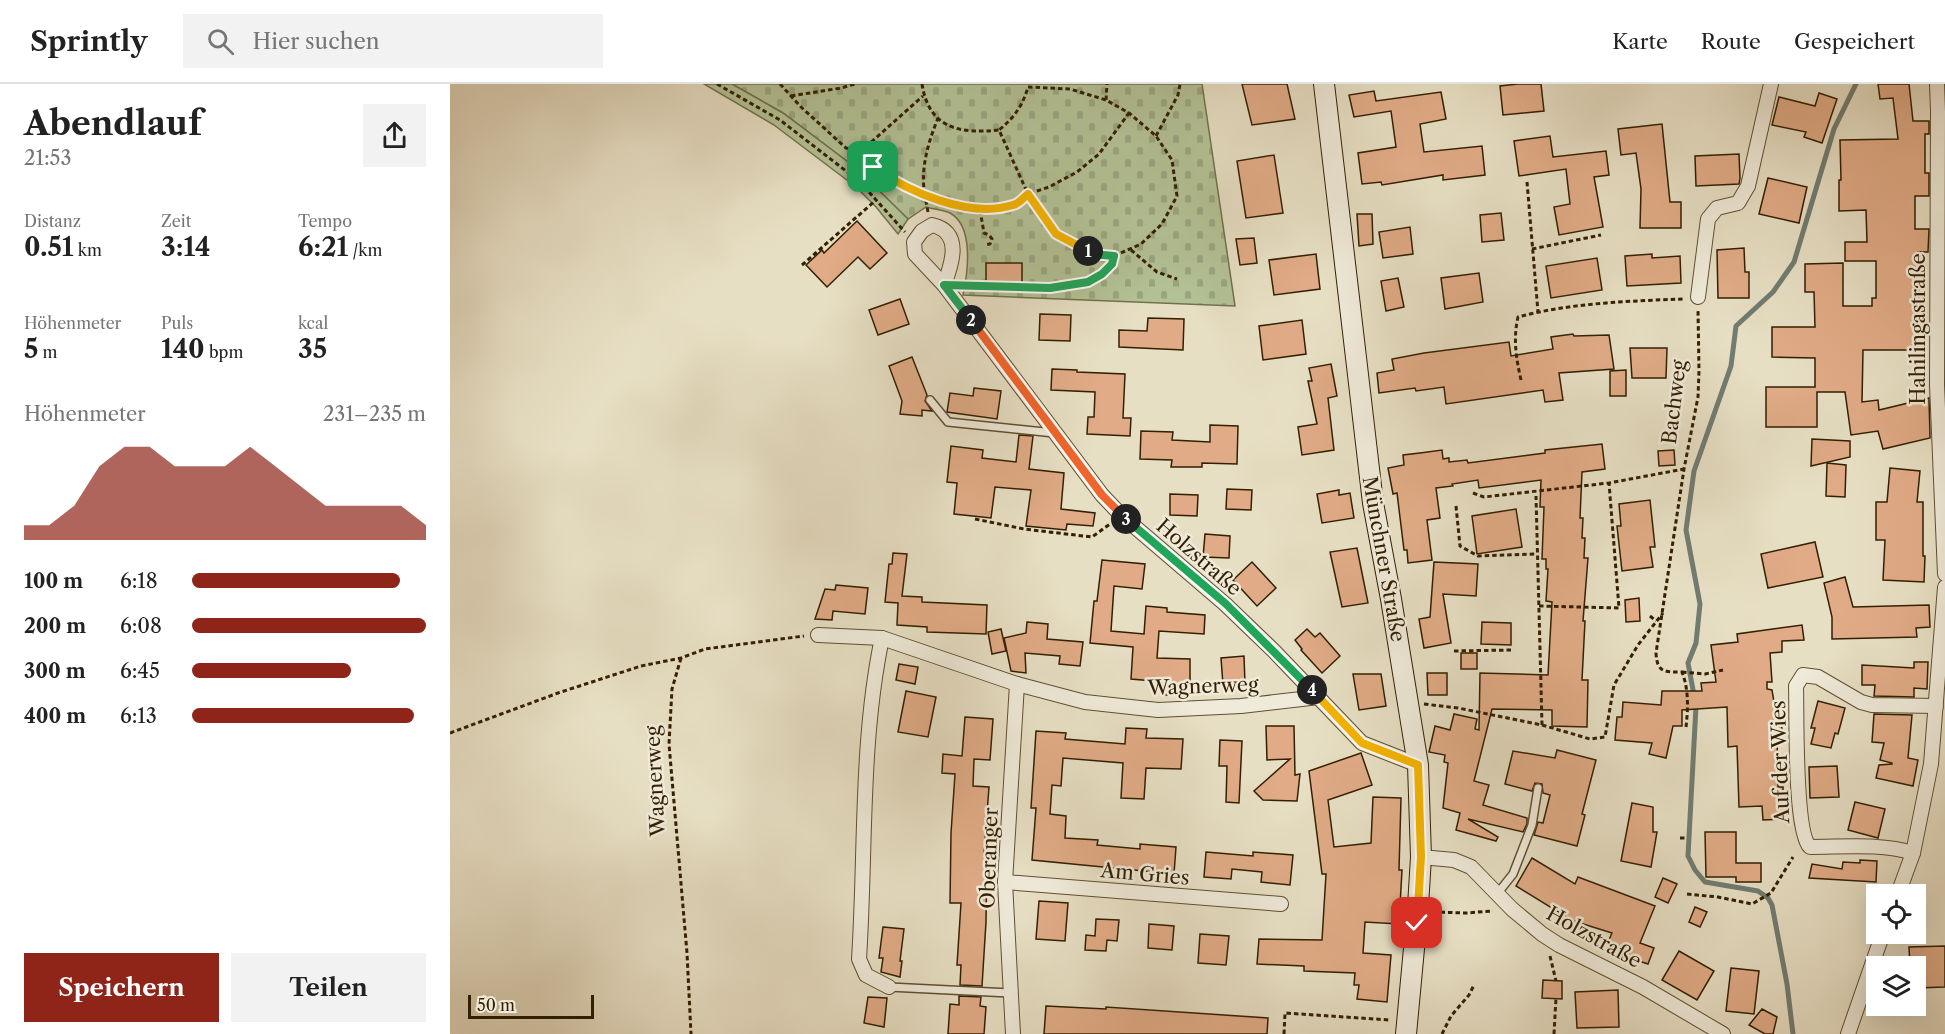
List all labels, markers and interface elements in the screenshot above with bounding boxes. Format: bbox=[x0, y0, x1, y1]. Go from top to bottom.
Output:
search box bbox=[183, 14, 603, 68]
text: Sprintly bbox=[30, 24, 147, 58]
icon: search bbox=[204, 25, 237, 58]
text: Hier suchen bbox=[252, 28, 380, 55]
text: Karte bbox=[1612, 29, 1668, 54]
text: Route bbox=[1701, 29, 1761, 54]
text: Gespeichert bbox=[1794, 29, 1915, 54]
text: Abendlauf bbox=[24, 103, 202, 144]
button: share bbox=[363, 104, 426, 167]
pin bbox=[847, 141, 898, 192]
text: 21:53 bbox=[24, 146, 71, 170]
icon: arrive bbox=[856, 150, 889, 183]
text: Distanz bbox=[24, 211, 81, 231]
text: Zeit bbox=[161, 211, 191, 231]
text: Tempo bbox=[298, 211, 352, 231]
text: 0.51 bbox=[24, 231, 74, 263]
text: 3:14 bbox=[161, 231, 211, 263]
text: 6:21 bbox=[298, 231, 348, 263]
pin: 1 bbox=[1073, 236, 1103, 266]
text: km bbox=[74, 240, 102, 260]
text: /km bbox=[348, 240, 383, 260]
text: 1 bbox=[1084, 241, 1092, 261]
street label: Hahilingastraße bbox=[1906, 253, 1930, 405]
pin: 2 bbox=[956, 305, 986, 335]
text: 2 bbox=[966, 310, 976, 330]
text: Höhenmeter bbox=[24, 313, 121, 333]
text: Puls bbox=[161, 313, 193, 333]
text: kcal bbox=[298, 313, 328, 333]
text: 5 bbox=[24, 333, 38, 365]
text: 140 bbox=[161, 333, 205, 365]
text: 35 bbox=[298, 333, 327, 365]
text: m bbox=[38, 342, 58, 362]
text: bpm bbox=[205, 342, 243, 362]
street label: Bachweg bbox=[1657, 358, 1691, 446]
text: Höhenmeter bbox=[24, 402, 146, 426]
text: 231–235 m bbox=[323, 402, 426, 426]
street label: Münchner Straße bbox=[1358, 474, 1410, 644]
pin: 3 bbox=[1111, 504, 1141, 534]
text: 3 bbox=[1121, 509, 1131, 529]
street label: Holzstraße bbox=[1152, 514, 1246, 600]
text: 100 m bbox=[24, 569, 83, 593]
text: 6:18 bbox=[120, 569, 158, 593]
text: 200 m bbox=[24, 614, 86, 638]
text: 6:08 bbox=[120, 614, 162, 638]
text: 300 m bbox=[24, 659, 86, 683]
text: 6:45 bbox=[120, 659, 160, 683]
street label: Wagnerweg bbox=[1146, 672, 1259, 700]
pin: 4 bbox=[1297, 675, 1327, 705]
text: 4 bbox=[1307, 680, 1317, 700]
street label: Auf der Wies bbox=[1766, 700, 1794, 825]
text: 400 m bbox=[24, 704, 86, 728]
text: 6:13 bbox=[120, 704, 157, 728]
street label: Wagnerweg bbox=[640, 724, 670, 838]
street label: Oberanger bbox=[975, 806, 1003, 909]
street label: Am Gries bbox=[1098, 858, 1191, 890]
map controls bbox=[1866, 884, 1926, 1016]
button: locate bbox=[1866, 884, 1926, 944]
pin bbox=[1391, 897, 1442, 948]
street label: Holzstraße bbox=[1542, 901, 1646, 973]
icon: check bbox=[1400, 906, 1433, 939]
button: Speichern bbox=[24, 953, 219, 1022]
button: Teilen bbox=[231, 953, 426, 1022]
button: layers bbox=[1866, 956, 1926, 1016]
scale bar bbox=[468, 992, 594, 1020]
text: 50 m bbox=[477, 995, 515, 1015]

